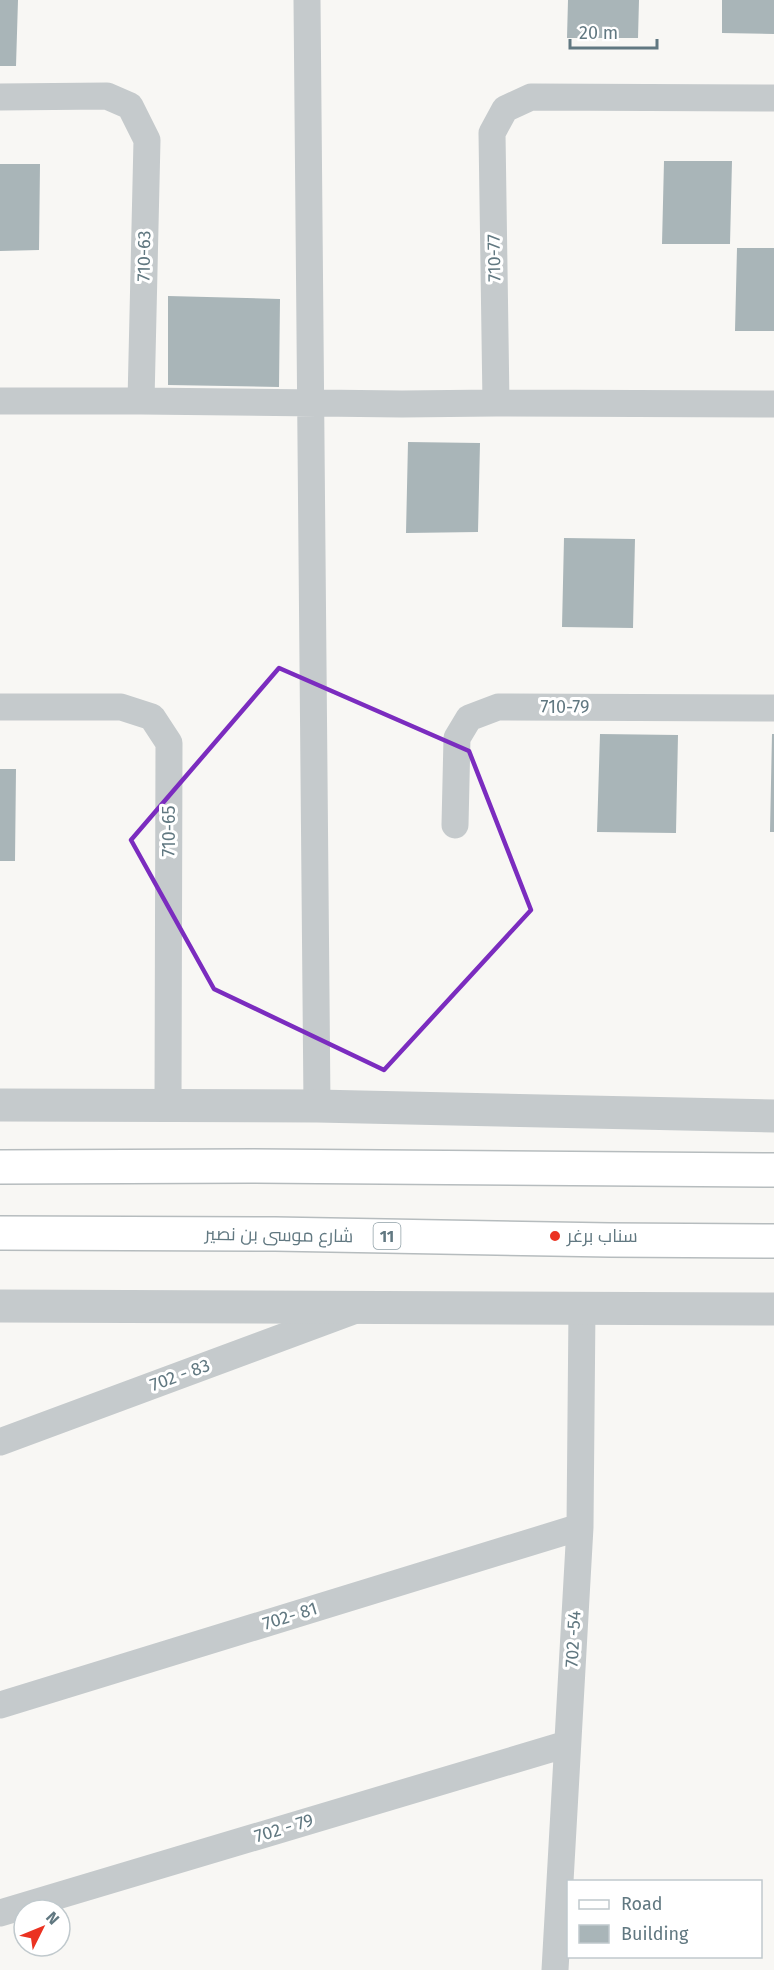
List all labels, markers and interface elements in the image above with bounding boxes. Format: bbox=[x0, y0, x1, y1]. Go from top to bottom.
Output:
scale bar bbox=[570, 12, 657, 50]
text: 20 m bbox=[579, 22, 618, 44]
street label: 710-63 bbox=[133, 230, 155, 282]
street label: 710-77 bbox=[483, 234, 505, 282]
street label: 710-79 bbox=[541, 696, 589, 718]
street label: 710-65 bbox=[158, 805, 180, 857]
street label: شارع موسى بن نصير bbox=[204, 1223, 353, 1248]
road number: 11 bbox=[374, 1223, 400, 1249]
place label: سناب برغر bbox=[566, 1225, 638, 1247]
marker: سناب برغر bbox=[548, 1229, 562, 1243]
street label: 702 - 83 bbox=[147, 1354, 213, 1396]
street label: 702- 81 bbox=[260, 1597, 320, 1635]
street label: 702 -54 bbox=[561, 1610, 585, 1668]
street label: 702 - 79 bbox=[252, 1809, 316, 1847]
legend bbox=[567, 1880, 762, 1958]
text: Road bbox=[621, 1893, 663, 1915]
north arrow bbox=[12, 1898, 72, 1958]
text: N bbox=[42, 1908, 63, 1928]
text: Building bbox=[621, 1923, 689, 1945]

